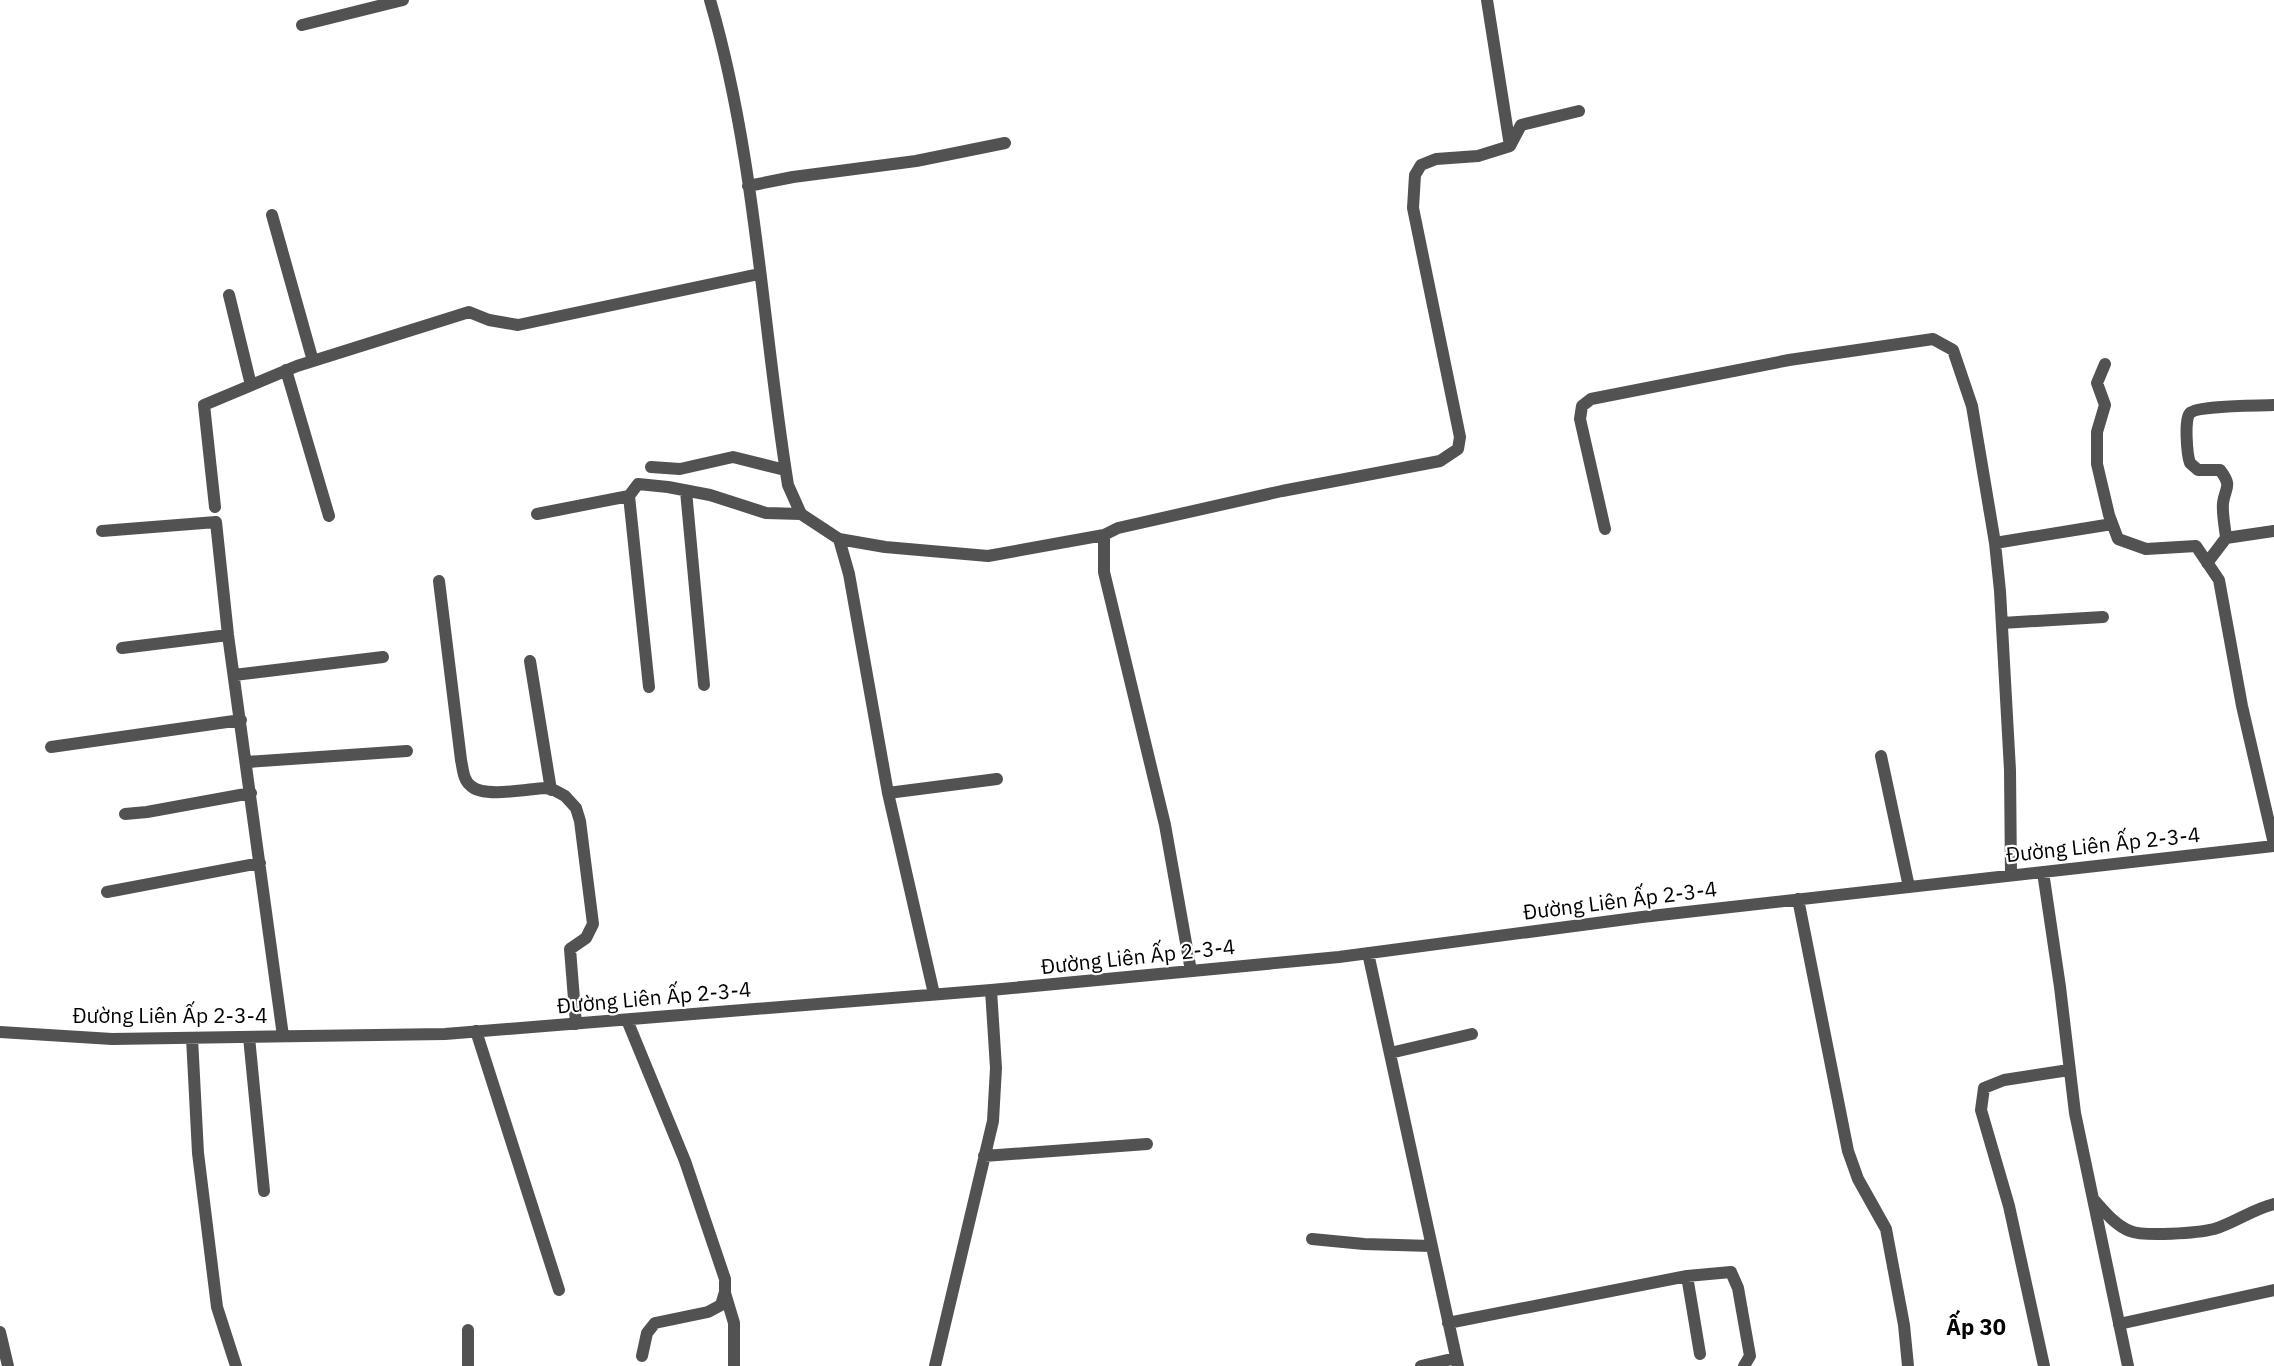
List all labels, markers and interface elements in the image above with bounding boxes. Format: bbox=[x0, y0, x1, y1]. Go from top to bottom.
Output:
street label: Đường Liên Ấp 2-3-4 bbox=[2004, 819, 2201, 868]
street label: Đường Liên Ấp 2-3-4 bbox=[1521, 873, 1718, 926]
street label: Đường Liên Ấp 2-3-4 bbox=[1039, 931, 1236, 980]
street label: Đường Liên Ấp 2-3-4 bbox=[555, 974, 752, 1019]
street label: Đường Liên Ấp 2-3-4 bbox=[72, 1000, 268, 1029]
district label: Ấp 30 bbox=[1946, 1309, 2006, 1341]

